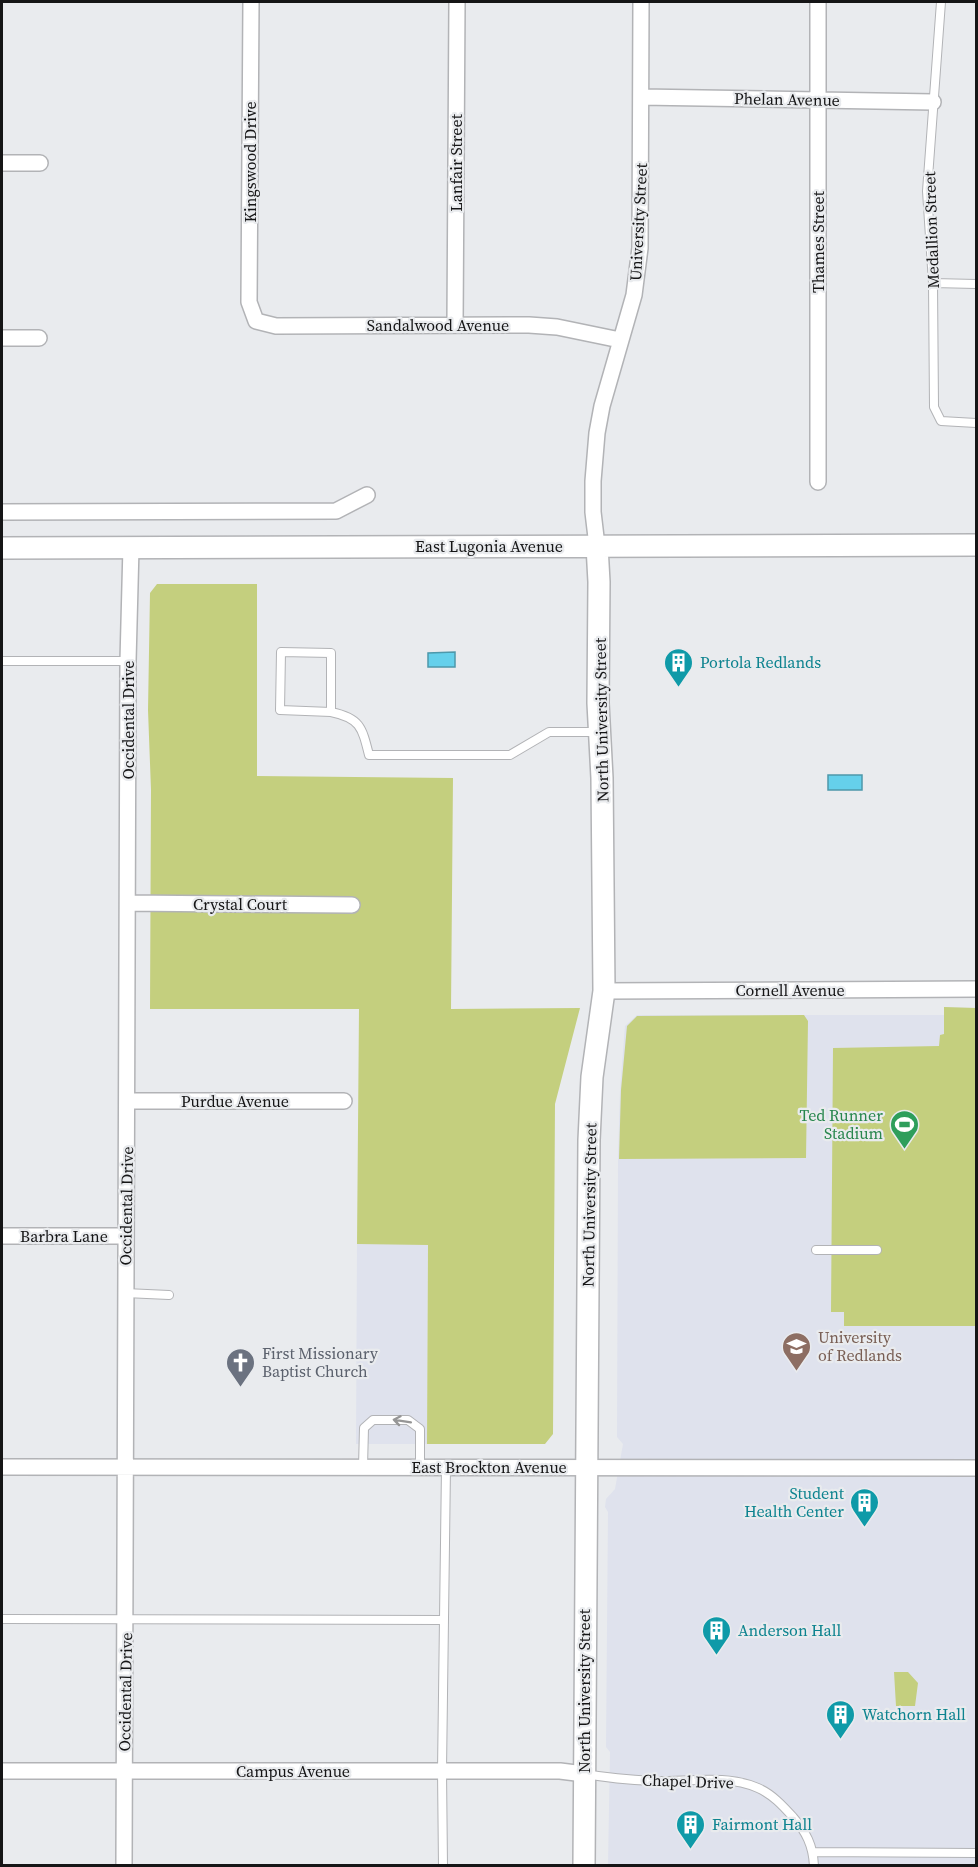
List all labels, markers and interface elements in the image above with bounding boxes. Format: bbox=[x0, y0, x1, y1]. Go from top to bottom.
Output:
street label: Phelan Avenue bbox=[734, 87, 840, 111]
street label: Kingswood Drive bbox=[239, 101, 261, 223]
street label: Lanfair Street bbox=[445, 113, 467, 212]
street label: University Street bbox=[624, 162, 652, 282]
street label: Medallion Street bbox=[918, 170, 944, 289]
street label: Thames Street bbox=[807, 190, 829, 293]
street label: Sandalwood Avenue bbox=[367, 314, 509, 336]
street label: East Lugonia Avenue bbox=[415, 535, 563, 557]
street label: North University Street bbox=[589, 637, 613, 802]
building icon: Portola Redlands bbox=[663, 646, 695, 688]
place label: Portola Redlands bbox=[700, 651, 821, 673]
street label: Occidental Drive bbox=[117, 661, 139, 779]
street label: Crystal Court bbox=[193, 893, 288, 915]
street label: Cornell Avenue bbox=[735, 979, 845, 1001]
street label: Purdue Avenue bbox=[181, 1090, 289, 1112]
place label: Ted Runner Stadium bbox=[800, 1104, 883, 1144]
sports icon: Ted Runner Stadium bbox=[888, 1108, 920, 1150]
street label: North University Street bbox=[577, 1122, 601, 1287]
street label: Occidental Drive bbox=[114, 1146, 138, 1266]
street label: Barbra Lane bbox=[20, 1225, 108, 1247]
place label: University of Redlands bbox=[818, 1326, 902, 1366]
school or university icon: University of Redlands bbox=[781, 1330, 813, 1372]
place label: First Missionary Baptist Church bbox=[262, 1342, 379, 1382]
church icon: First Missionary Baptist Church bbox=[225, 1346, 257, 1388]
one-way arrow bbox=[393, 1416, 412, 1427]
street label: East Brockton Avenue bbox=[411, 1456, 567, 1478]
place label: Student Health Center bbox=[744, 1482, 845, 1522]
building icon: Student Health Center bbox=[849, 1486, 881, 1528]
street label: North University Street bbox=[573, 1608, 595, 1773]
building icon: Anderson Hall bbox=[701, 1614, 733, 1656]
place label: Anderson Hall bbox=[738, 1619, 842, 1641]
street label: Occidental Drive bbox=[113, 1632, 137, 1752]
building icon: Watchorn Hall bbox=[825, 1698, 857, 1740]
place label: Watchorn Hall bbox=[862, 1703, 966, 1725]
street label: Campus Avenue bbox=[236, 1760, 350, 1782]
street label: Chapel Drive bbox=[642, 1768, 734, 1794]
building icon: Fairmont Hall bbox=[675, 1808, 707, 1850]
place label: Fairmont Hall bbox=[712, 1813, 812, 1835]

